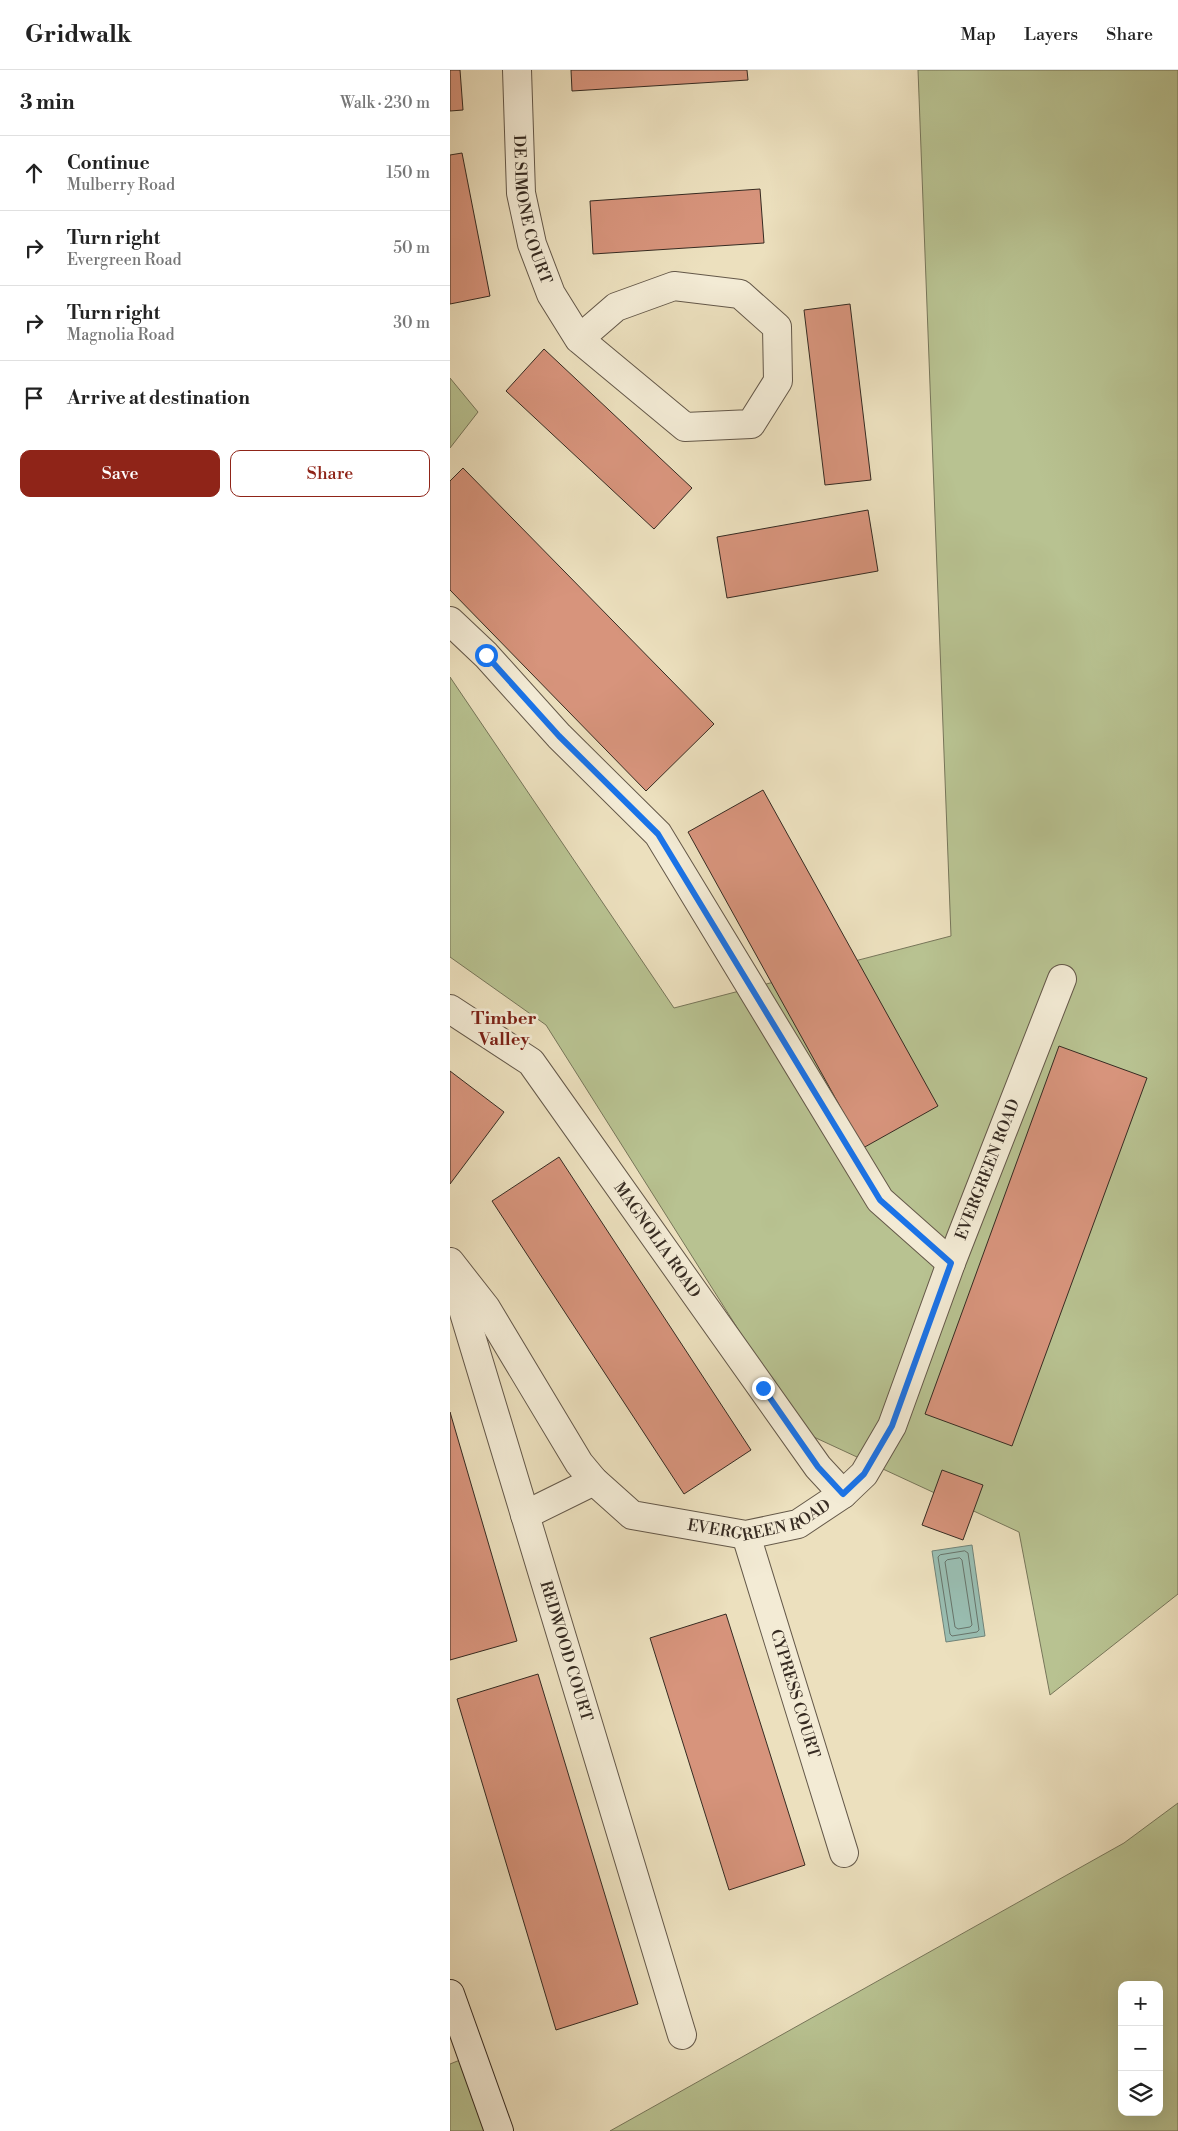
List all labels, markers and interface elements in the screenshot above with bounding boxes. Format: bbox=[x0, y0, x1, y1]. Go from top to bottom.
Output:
text: Gridwalk bbox=[25, 20, 132, 50]
text: Map bbox=[961, 23, 996, 46]
text: Layers bbox=[1024, 23, 1078, 46]
text: Share bbox=[1106, 23, 1153, 46]
text: 3 min bbox=[20, 90, 75, 116]
text: Walk · 230 m bbox=[340, 93, 430, 113]
street label: DE SIMONE COURT bbox=[509, 134, 556, 287]
text: Continue bbox=[67, 151, 150, 175]
icon: ahead bbox=[20, 159, 48, 187]
text: 150 m bbox=[386, 163, 430, 183]
text: Mulberry Road bbox=[67, 175, 175, 195]
text: Turn right bbox=[67, 226, 160, 250]
icon: right bbox=[20, 234, 48, 262]
text: 50 m bbox=[393, 238, 430, 258]
text: Evergreen Road bbox=[67, 250, 182, 270]
text: Turn right bbox=[67, 301, 160, 325]
icon: right bbox=[20, 309, 48, 337]
text: 30 m bbox=[393, 313, 430, 333]
text: Magnolia Road bbox=[67, 325, 175, 345]
icon: arrive bbox=[20, 384, 48, 412]
text: Arrive at destination bbox=[67, 386, 250, 410]
button: Save bbox=[20, 450, 220, 497]
button: Share bbox=[230, 450, 430, 497]
route start bbox=[475, 644, 498, 667]
district label: Timber Valley bbox=[471, 1007, 537, 1051]
street label: EVERGREEN ROAD bbox=[951, 1096, 1024, 1243]
street label: MAGNOLIA ROAD bbox=[609, 1178, 705, 1302]
route end bbox=[752, 1377, 775, 1400]
street label: EVERGREEN ROAD bbox=[686, 1495, 835, 1546]
street label: REDWOOD COURT bbox=[535, 1578, 597, 1724]
street label: CYPRESS COURT bbox=[766, 1627, 824, 1761]
map controls bbox=[1118, 1981, 1163, 2116]
button: + bbox=[1118, 1981, 1163, 2026]
button: − bbox=[1118, 2026, 1163, 2071]
button: layers bbox=[1118, 2071, 1163, 2116]

